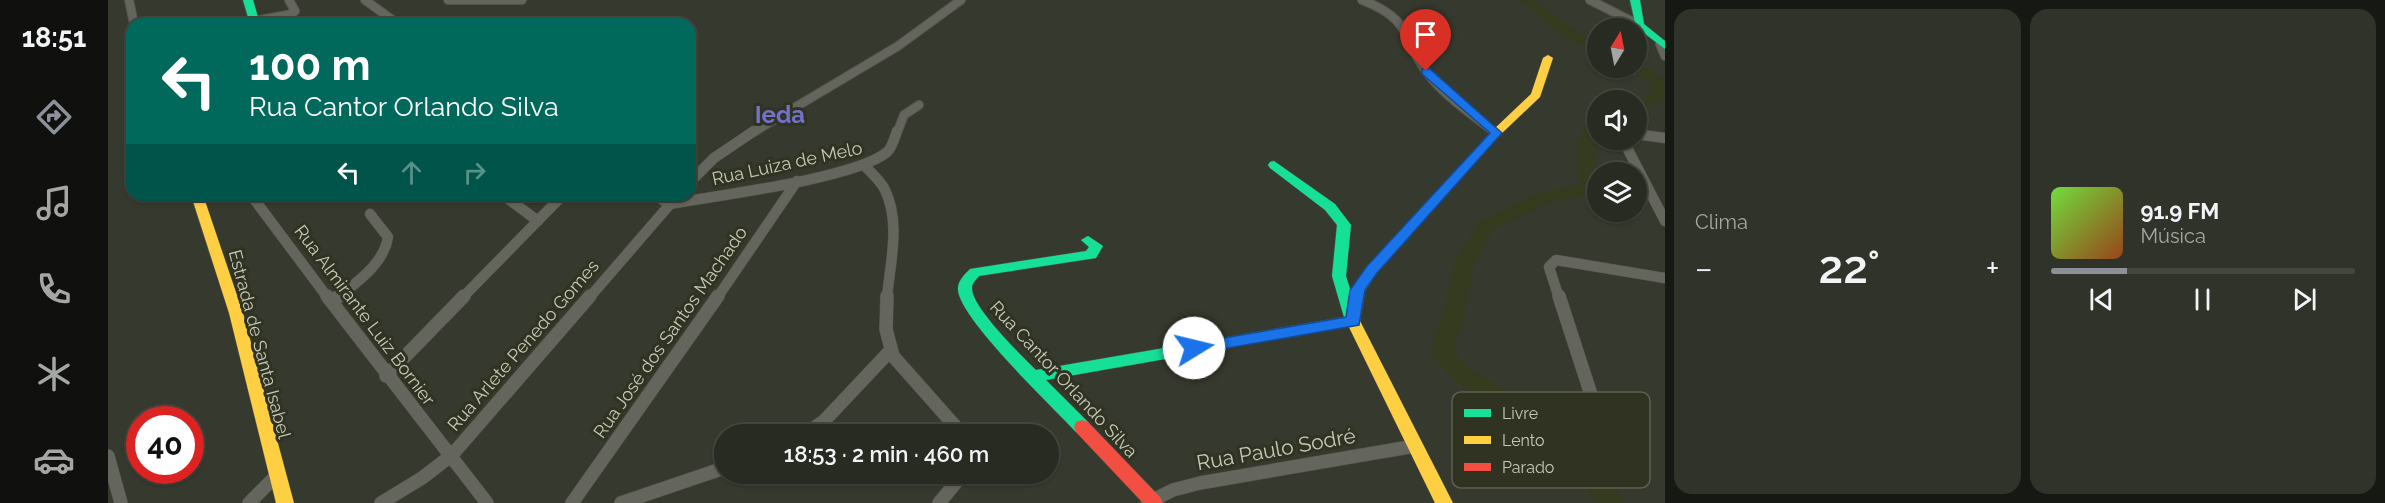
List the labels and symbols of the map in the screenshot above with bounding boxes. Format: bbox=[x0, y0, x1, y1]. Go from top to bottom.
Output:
pin bbox=[1400, 9, 1451, 71]
north arrow bbox=[1587, 18, 1647, 78]
district label: Ieda bbox=[755, 100, 805, 129]
street label: Rua Luiza de Melo bbox=[710, 137, 864, 189]
street label: Rua Almirante Luiz Bornier bbox=[290, 221, 440, 410]
street label: Rua José dos Santos Machado bbox=[589, 222, 751, 442]
street label: Estrada de Santa Isabel bbox=[225, 247, 295, 441]
street label: Rua Arlete Penedo Gomes bbox=[443, 255, 603, 435]
street label: Rua Cantor Orlando Silva bbox=[986, 296, 1142, 462]
position arrow bbox=[1162, 316, 1226, 380]
legend bbox=[1452, 392, 1650, 488]
text: Livre bbox=[1502, 404, 1538, 423]
speed limit sign: 40 bbox=[126, 406, 204, 484]
street label: Rua Paulo Sodré bbox=[1195, 423, 1357, 475]
text: Lento bbox=[1502, 431, 1545, 450]
text: Parado bbox=[1502, 458, 1554, 477]

